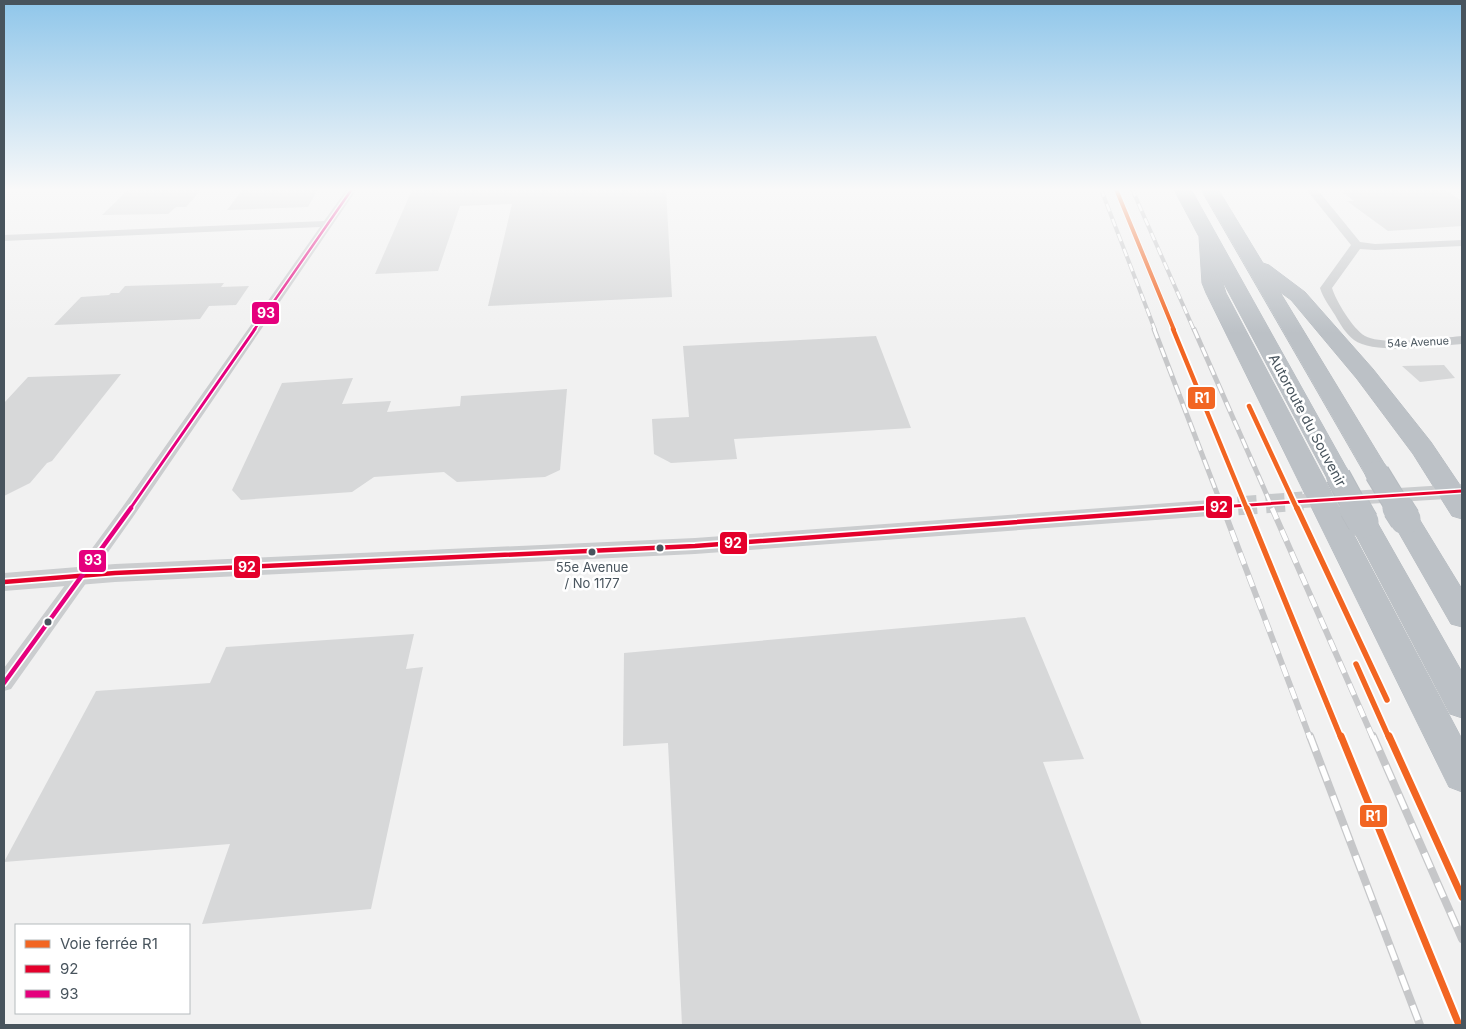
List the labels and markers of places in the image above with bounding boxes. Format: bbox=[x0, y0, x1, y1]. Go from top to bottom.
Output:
unlabelled marker bbox=[655, 543, 665, 553]
marker: 55e Avenue / No 1177 bbox=[587, 547, 597, 557]
place label: 55e Avenue / No 1177 bbox=[556, 559, 628, 591]
unlabelled marker bbox=[43, 617, 53, 627]

